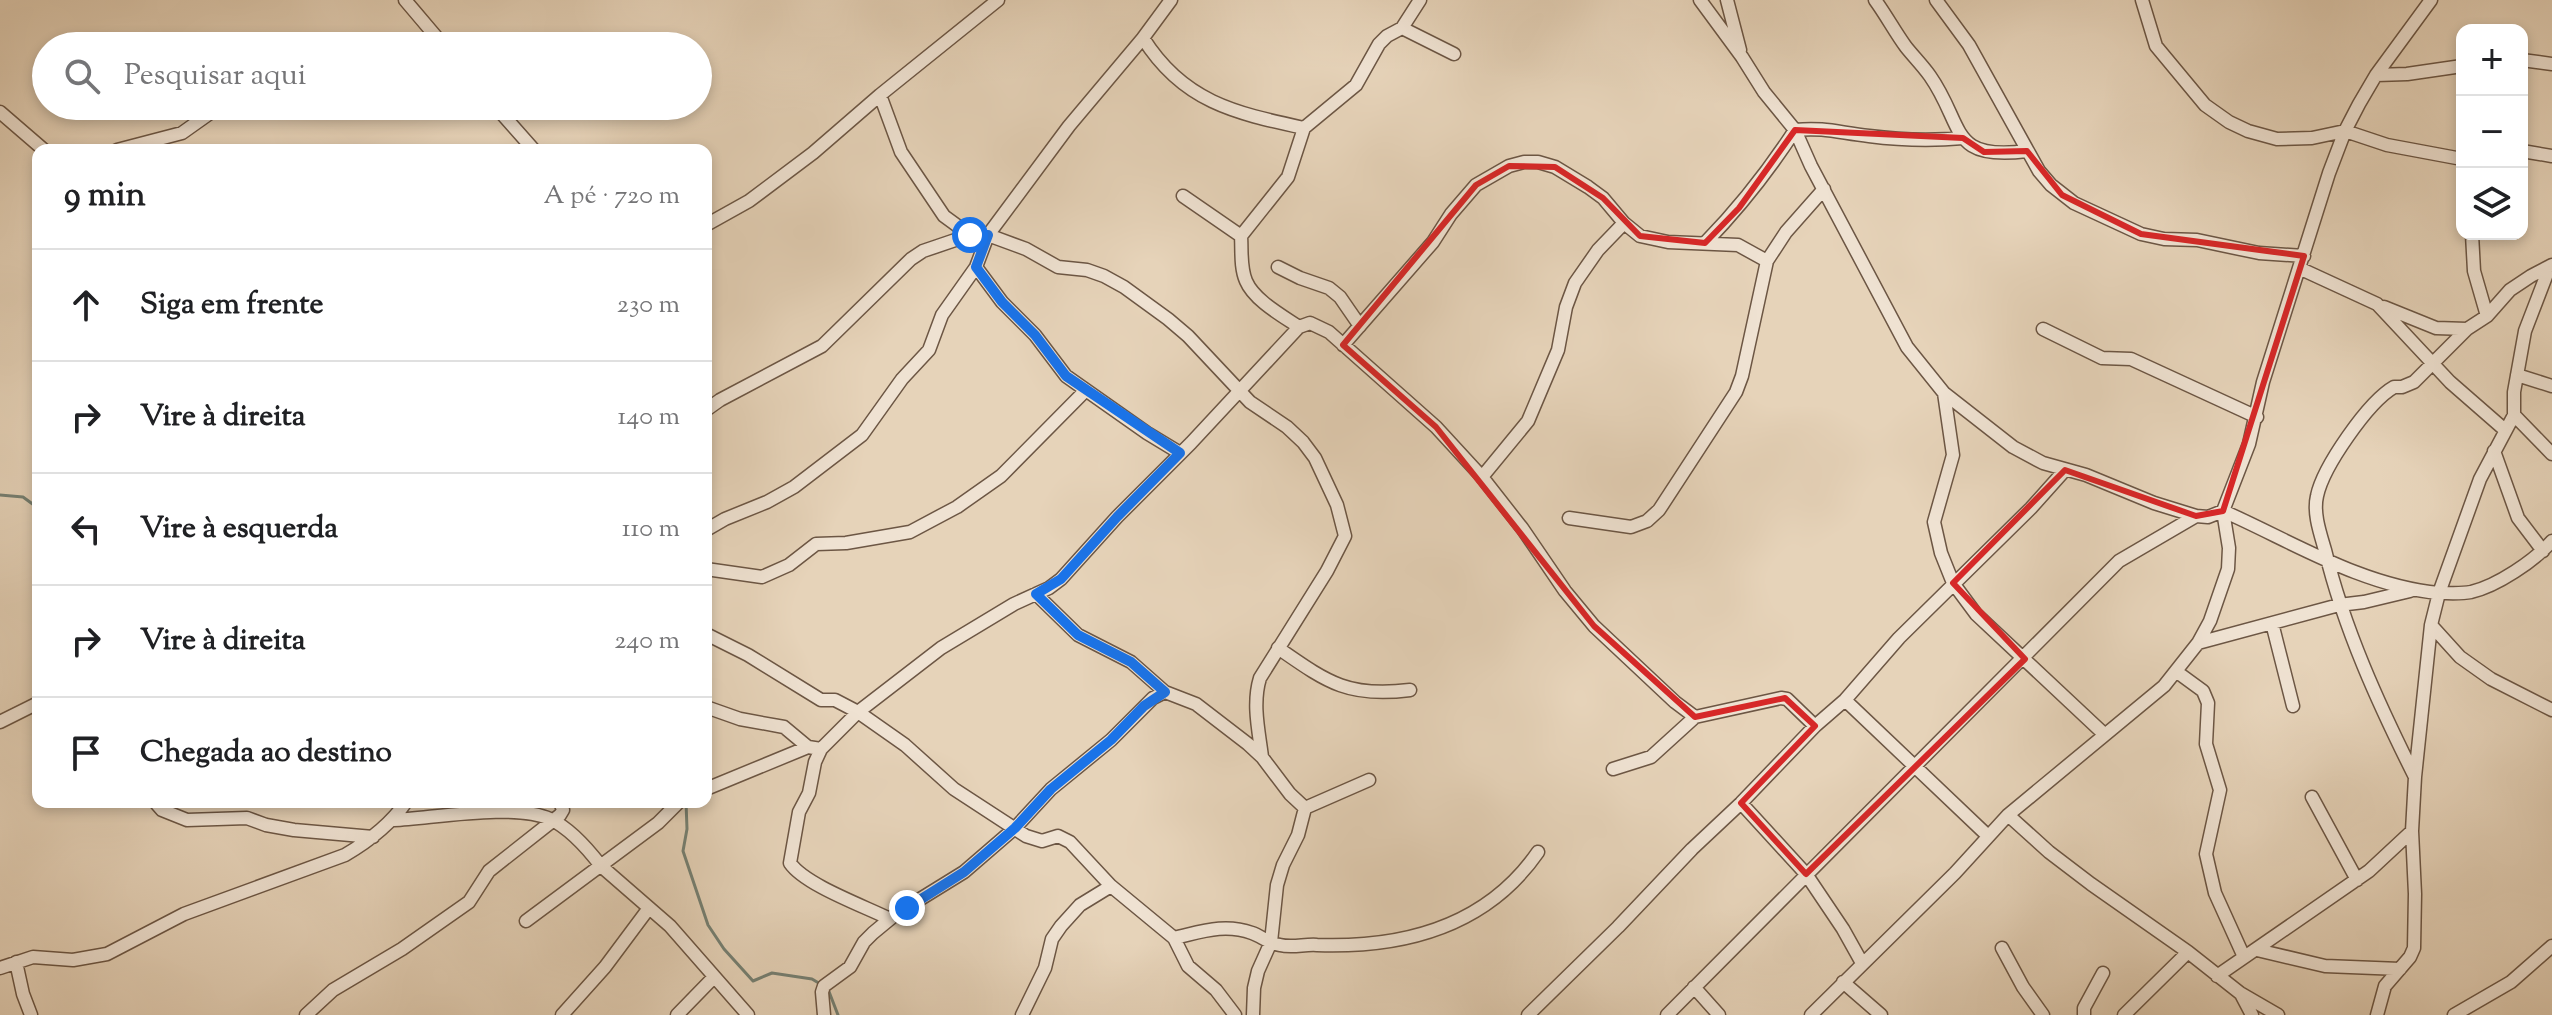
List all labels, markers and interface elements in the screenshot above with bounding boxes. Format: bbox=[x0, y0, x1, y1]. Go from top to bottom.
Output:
map controls bbox=[2456, 24, 2528, 240]
button: + bbox=[2456, 24, 2528, 96]
search box bbox=[32, 32, 712, 120]
icon: search bbox=[60, 54, 104, 98]
text: Pesquisar aqui bbox=[124, 55, 306, 98]
button: − bbox=[2456, 96, 2528, 168]
button: layers bbox=[2456, 168, 2528, 240]
text: 9 min bbox=[64, 172, 146, 221]
text: A pé · 720 m bbox=[543, 178, 680, 215]
route start bbox=[952, 217, 988, 253]
icon: ahead bbox=[64, 283, 108, 327]
text: Siga em frente bbox=[140, 284, 324, 327]
text: 230 m bbox=[617, 287, 680, 324]
icon: right bbox=[64, 395, 108, 439]
text: Vire à direita bbox=[140, 396, 306, 439]
text: 140 m bbox=[617, 399, 680, 436]
icon: left bbox=[64, 507, 108, 551]
text: Vire à esquerda bbox=[140, 508, 338, 551]
text: 110 m bbox=[622, 511, 680, 548]
icon: right bbox=[64, 619, 108, 663]
text: Vire à direita bbox=[140, 620, 306, 663]
text: 240 m bbox=[614, 623, 680, 660]
icon: arrive bbox=[64, 731, 108, 775]
text: Chegada ao destino bbox=[140, 732, 392, 775]
route end bbox=[889, 890, 925, 926]

